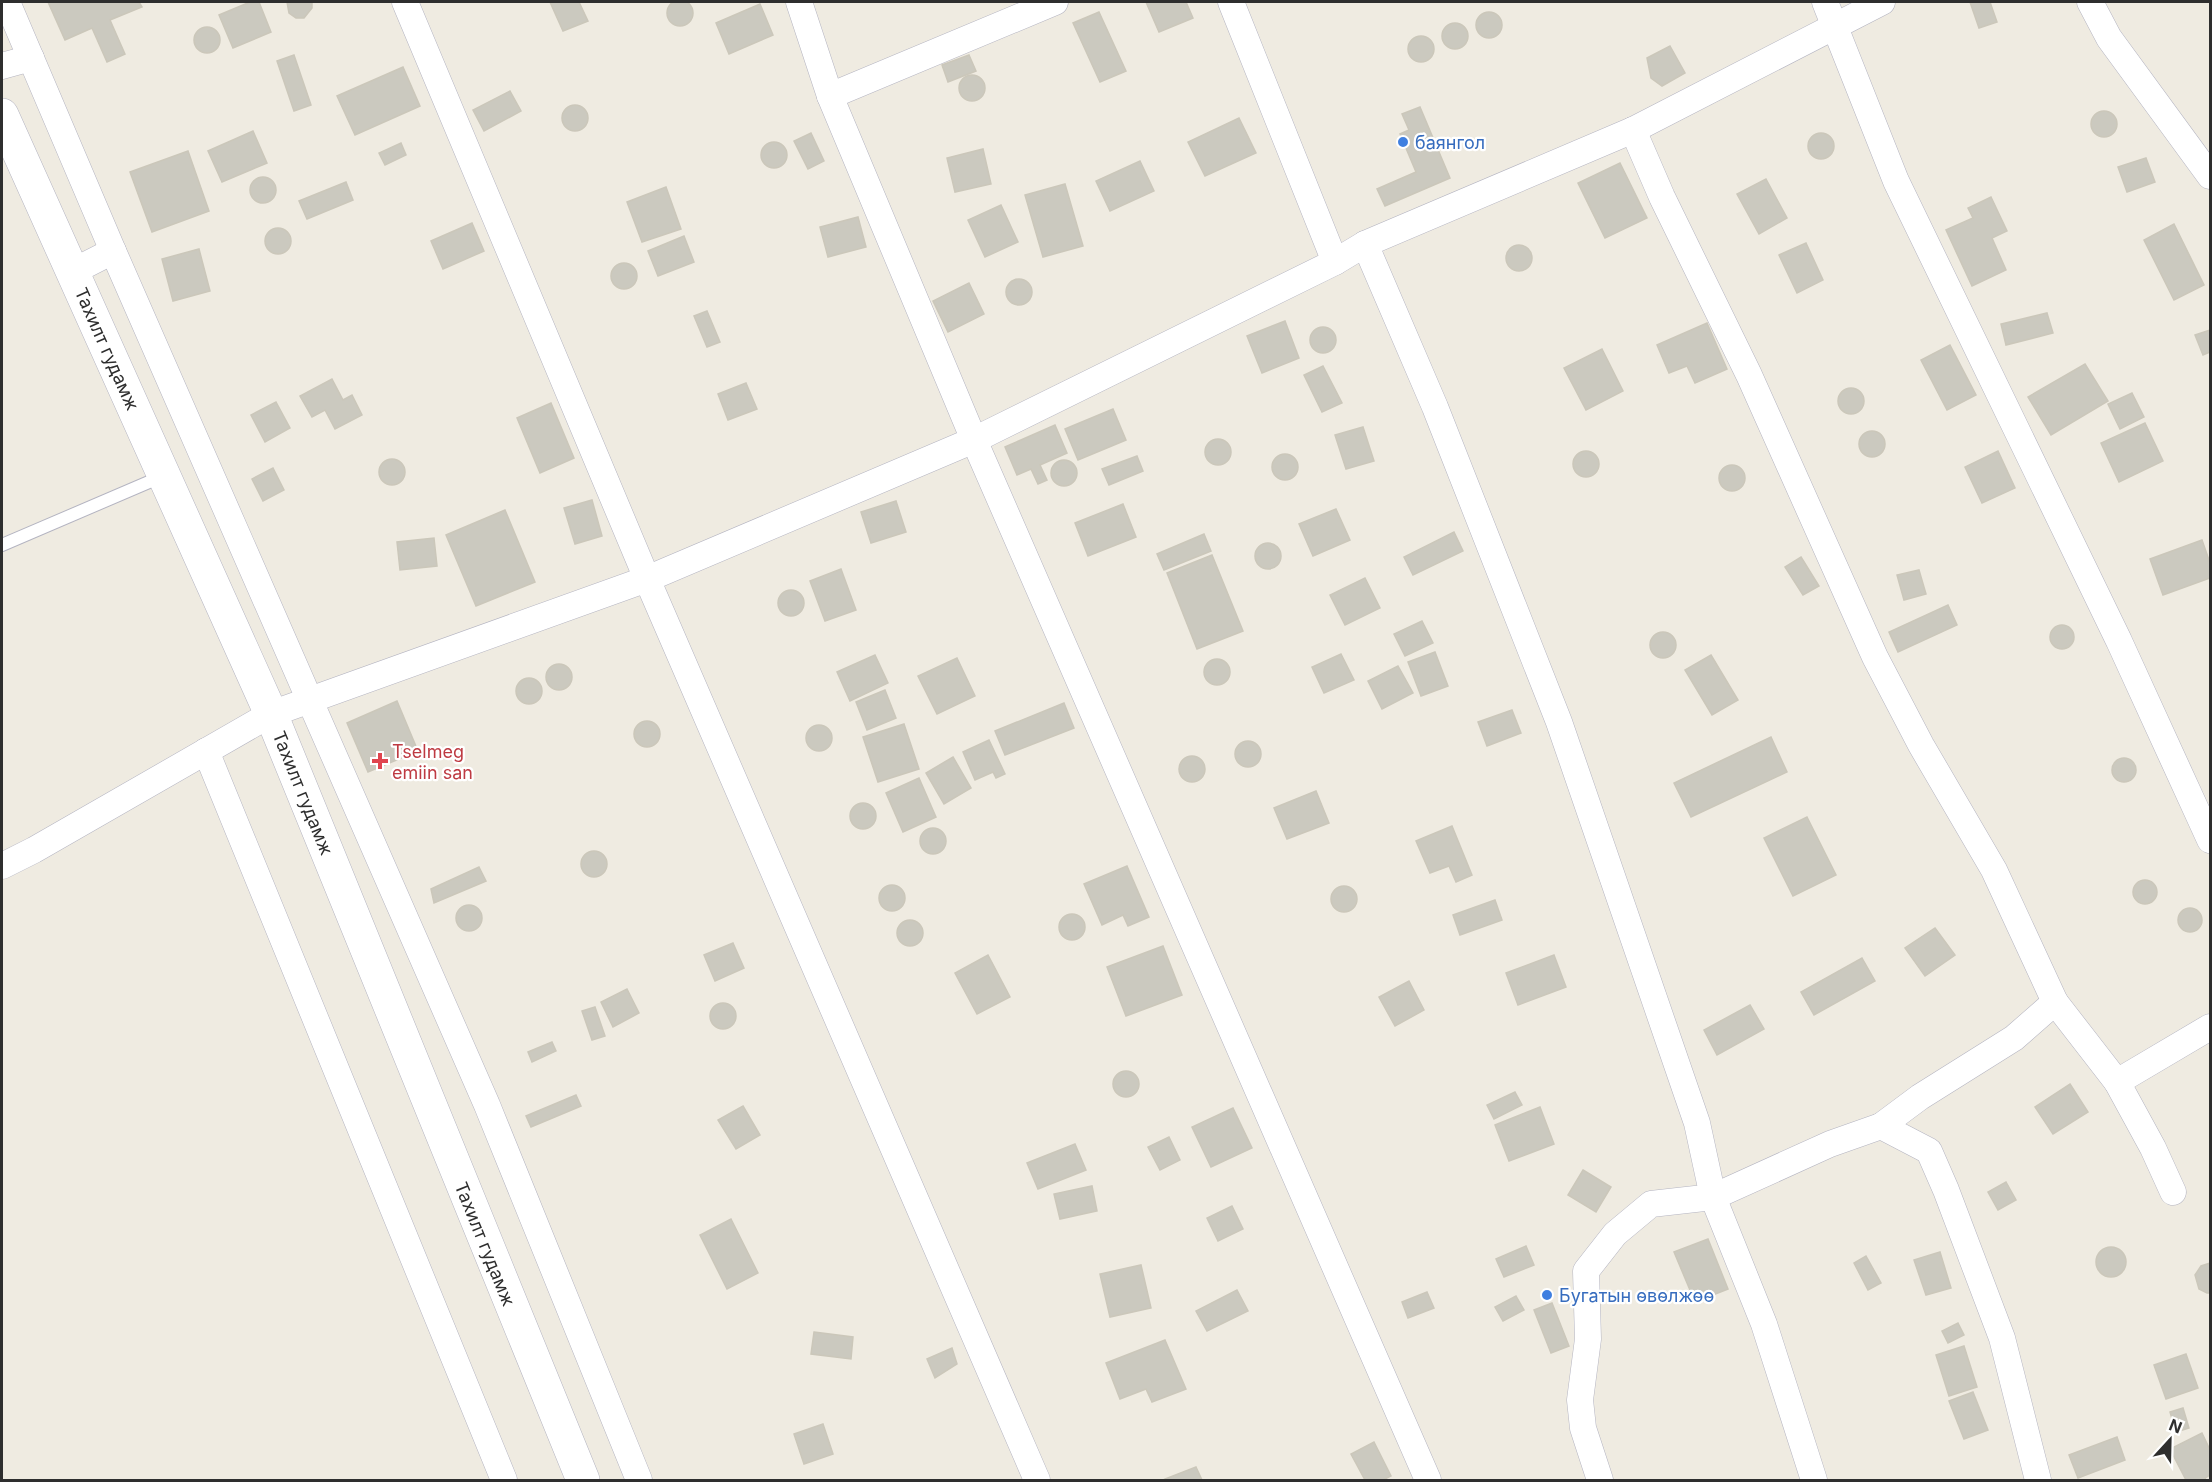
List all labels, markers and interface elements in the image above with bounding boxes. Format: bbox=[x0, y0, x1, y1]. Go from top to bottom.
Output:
place label: баянгол bbox=[1415, 132, 1485, 153]
marker: баянгол bbox=[1396, 135, 1410, 149]
street label: Тахилт гудамж bbox=[71, 284, 143, 414]
street label: Тахилт гудамж bbox=[269, 728, 337, 858]
place label: Tselmeg emiin san bbox=[392, 741, 473, 783]
marker: Tselmeg emiin san bbox=[373, 754, 387, 768]
street label: Тахилт гудамж bbox=[451, 1179, 519, 1309]
place label: Бугатын өвөлжөө bbox=[1559, 1285, 1714, 1306]
marker: Бугатын өвөлжөө bbox=[1540, 1288, 1554, 1302]
north arrow bbox=[2140, 1410, 2200, 1470]
text: N bbox=[2166, 1415, 2185, 1438]

